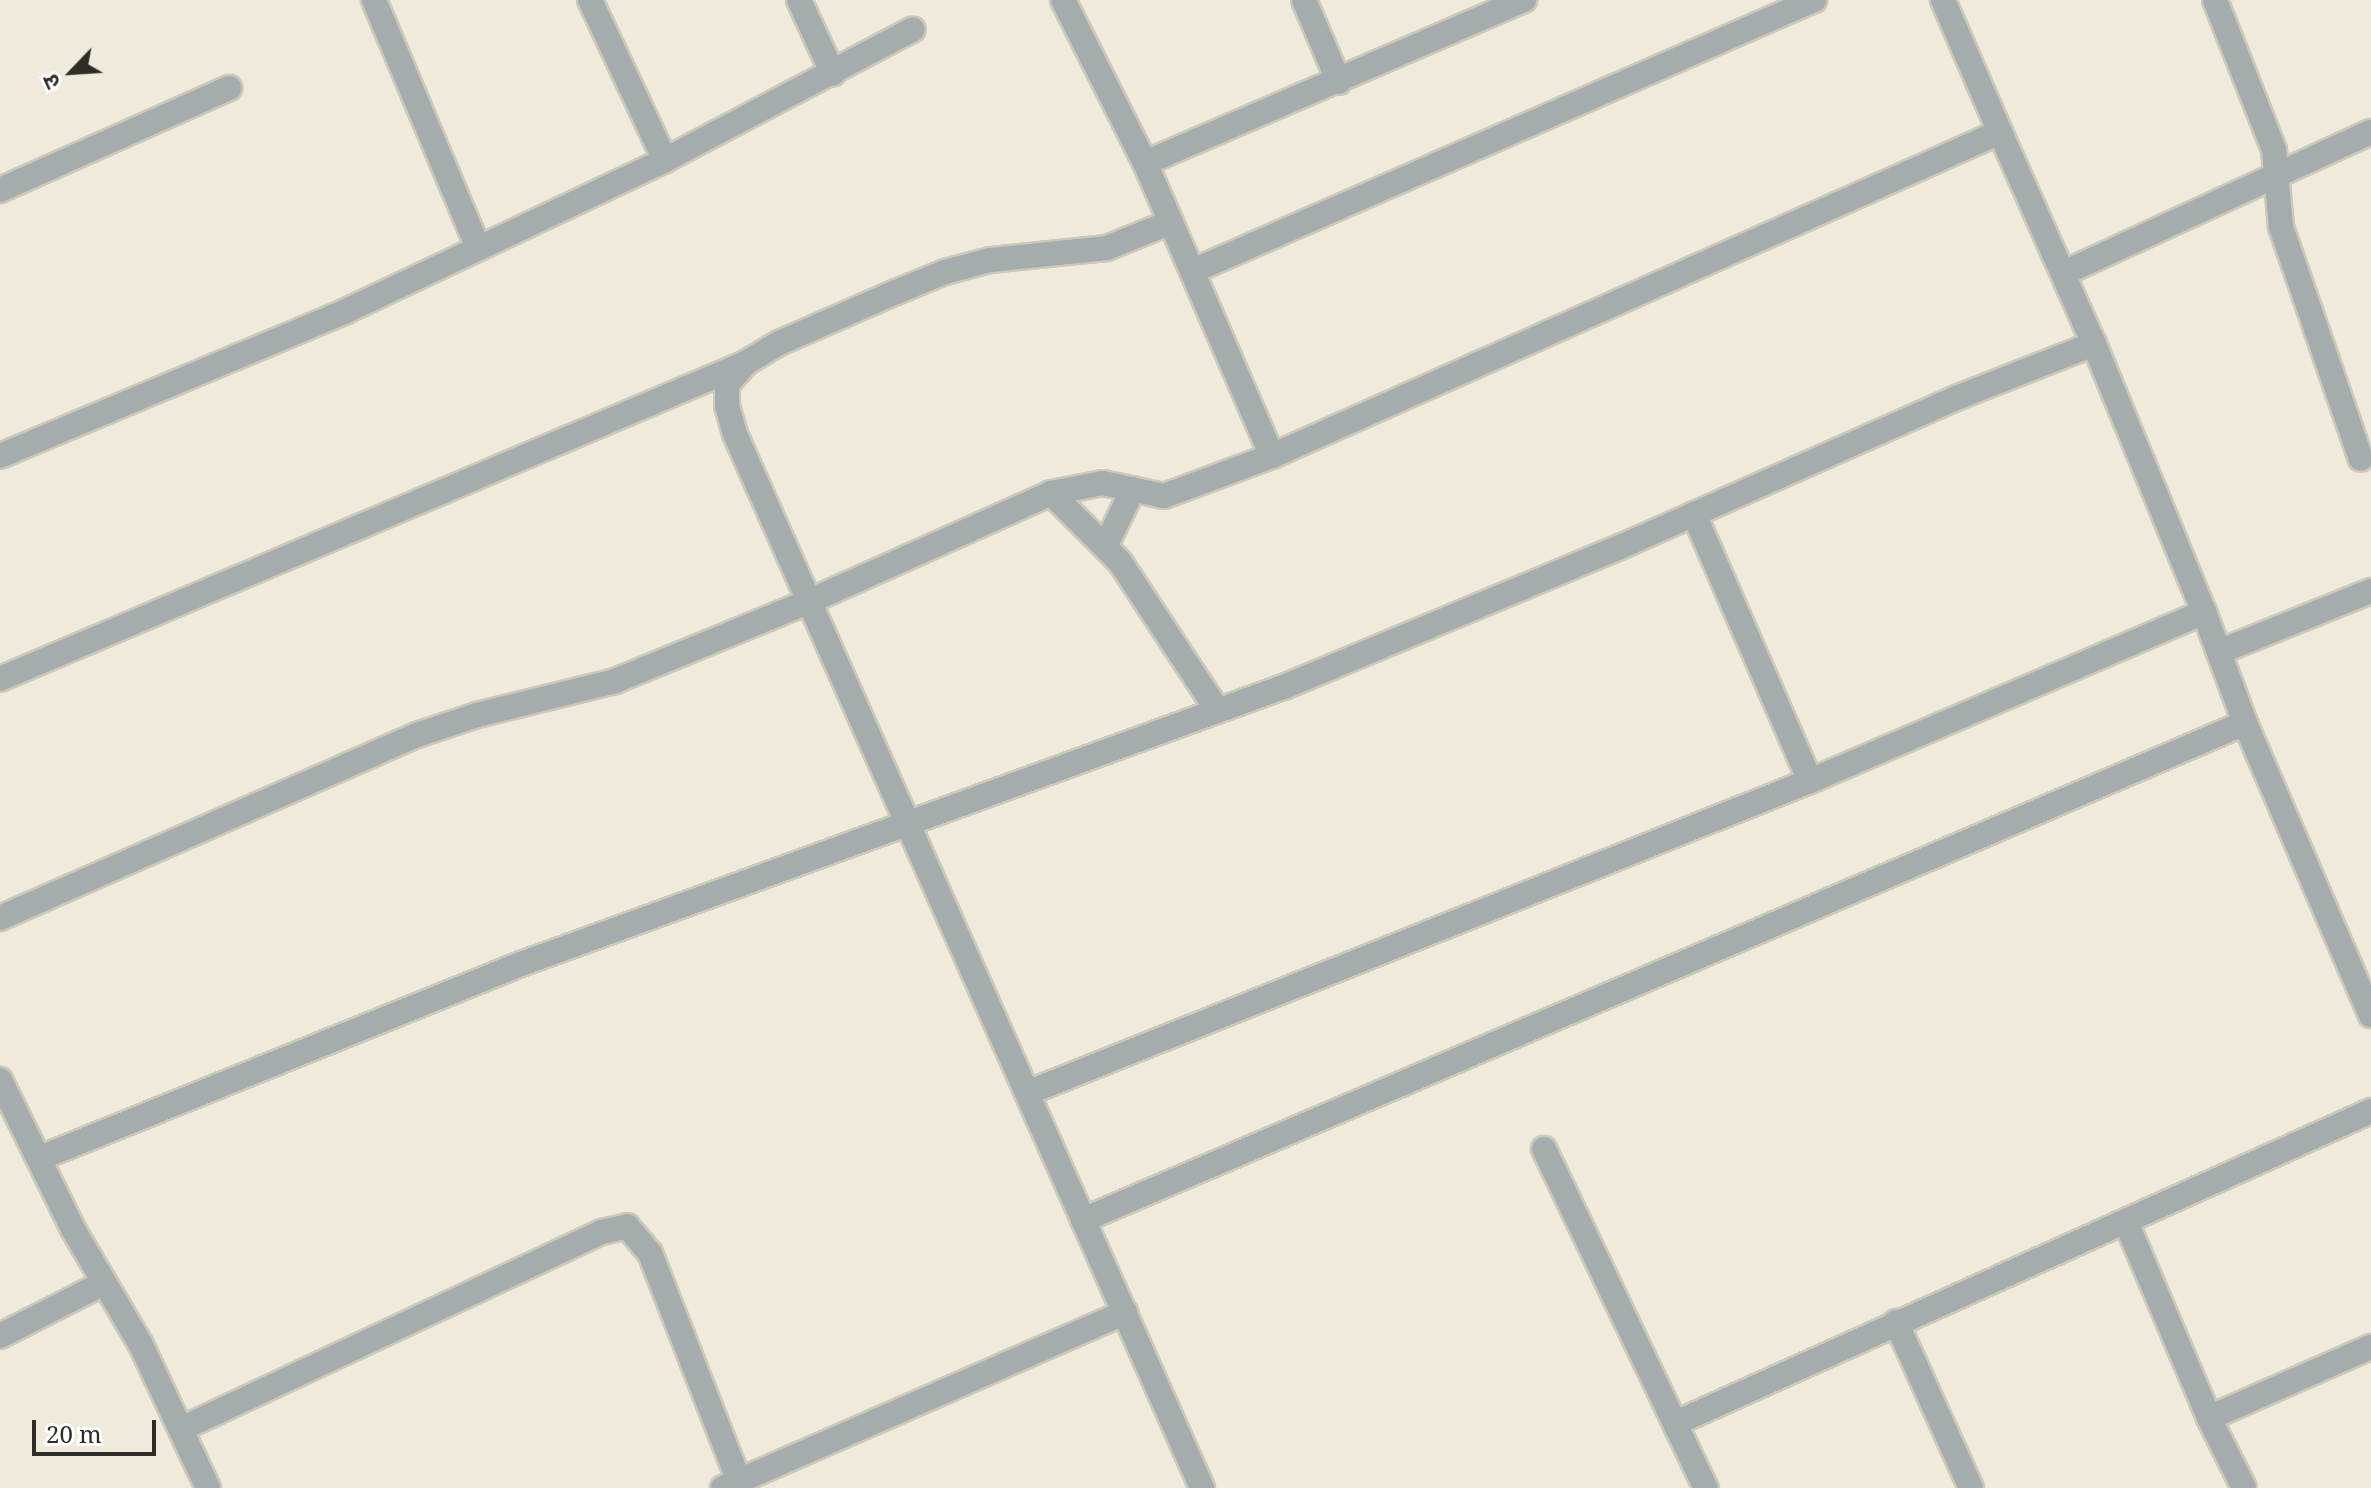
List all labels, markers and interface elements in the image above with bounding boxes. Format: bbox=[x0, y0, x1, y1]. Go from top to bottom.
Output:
north arrow bbox=[32, 32, 112, 112]
text: उ bbox=[34, 70, 67, 94]
scale bar bbox=[36, 1404, 160, 1454]
text: 20 m bbox=[46, 1417, 102, 1450]

